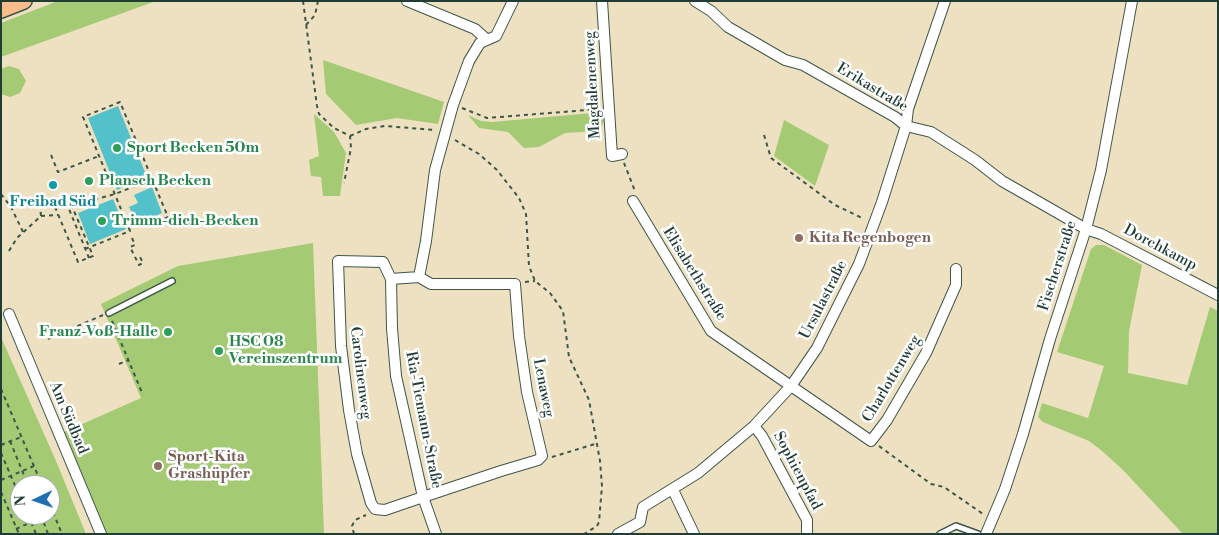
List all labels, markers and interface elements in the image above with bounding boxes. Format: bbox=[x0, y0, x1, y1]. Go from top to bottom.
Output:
street label: Magdalenenweg bbox=[581, 31, 605, 139]
street label: Erikastraße bbox=[833, 60, 911, 116]
place label: Sport Becken 50m bbox=[127, 139, 259, 157]
marker: Sport Becken 50m bbox=[111, 142, 123, 154]
place label: Plansch Becken bbox=[99, 172, 211, 190]
marker: Plansch Becken bbox=[83, 175, 95, 187]
marker: Freibad Süd bbox=[47, 179, 59, 191]
place label: Freibad Süd bbox=[10, 193, 96, 211]
place label: Trimm-dich-Becken bbox=[112, 212, 258, 230]
marker: Trimm-dich-Becken bbox=[96, 215, 108, 227]
street label: Fischerstraße bbox=[1035, 219, 1081, 313]
street label: Dorchkamp bbox=[1120, 221, 1200, 275]
street label: Elisabethstraße bbox=[658, 224, 730, 324]
place label: Kita Regenbogen bbox=[809, 229, 931, 247]
marker: Kita Regenbogen bbox=[793, 232, 805, 244]
street label: Ursulastraße bbox=[796, 257, 852, 343]
place label: Franz-Voß-Halle bbox=[39, 323, 158, 341]
marker: Franz-Voß-Halle bbox=[162, 326, 174, 338]
street label: Carolinenweg bbox=[345, 326, 375, 420]
street label: Charlottenweg bbox=[859, 332, 925, 426]
place label: HSC 08 Vereinszentrum bbox=[229, 333, 342, 368]
marker: HSC 08 Vereinszentrum bbox=[213, 345, 225, 357]
street label: Ria-Tiemann-Straße bbox=[401, 350, 445, 490]
street label: Lenaweg bbox=[528, 357, 558, 419]
street label: Am Südbad bbox=[45, 379, 91, 457]
street label: Sophienpfad bbox=[769, 429, 825, 513]
place label: Sport-Kita Grashüpfer bbox=[168, 448, 250, 483]
marker: Sport-Kita Grashüpfer bbox=[152, 460, 164, 472]
north arrow bbox=[10, 475, 60, 525]
text: N bbox=[12, 495, 30, 507]

